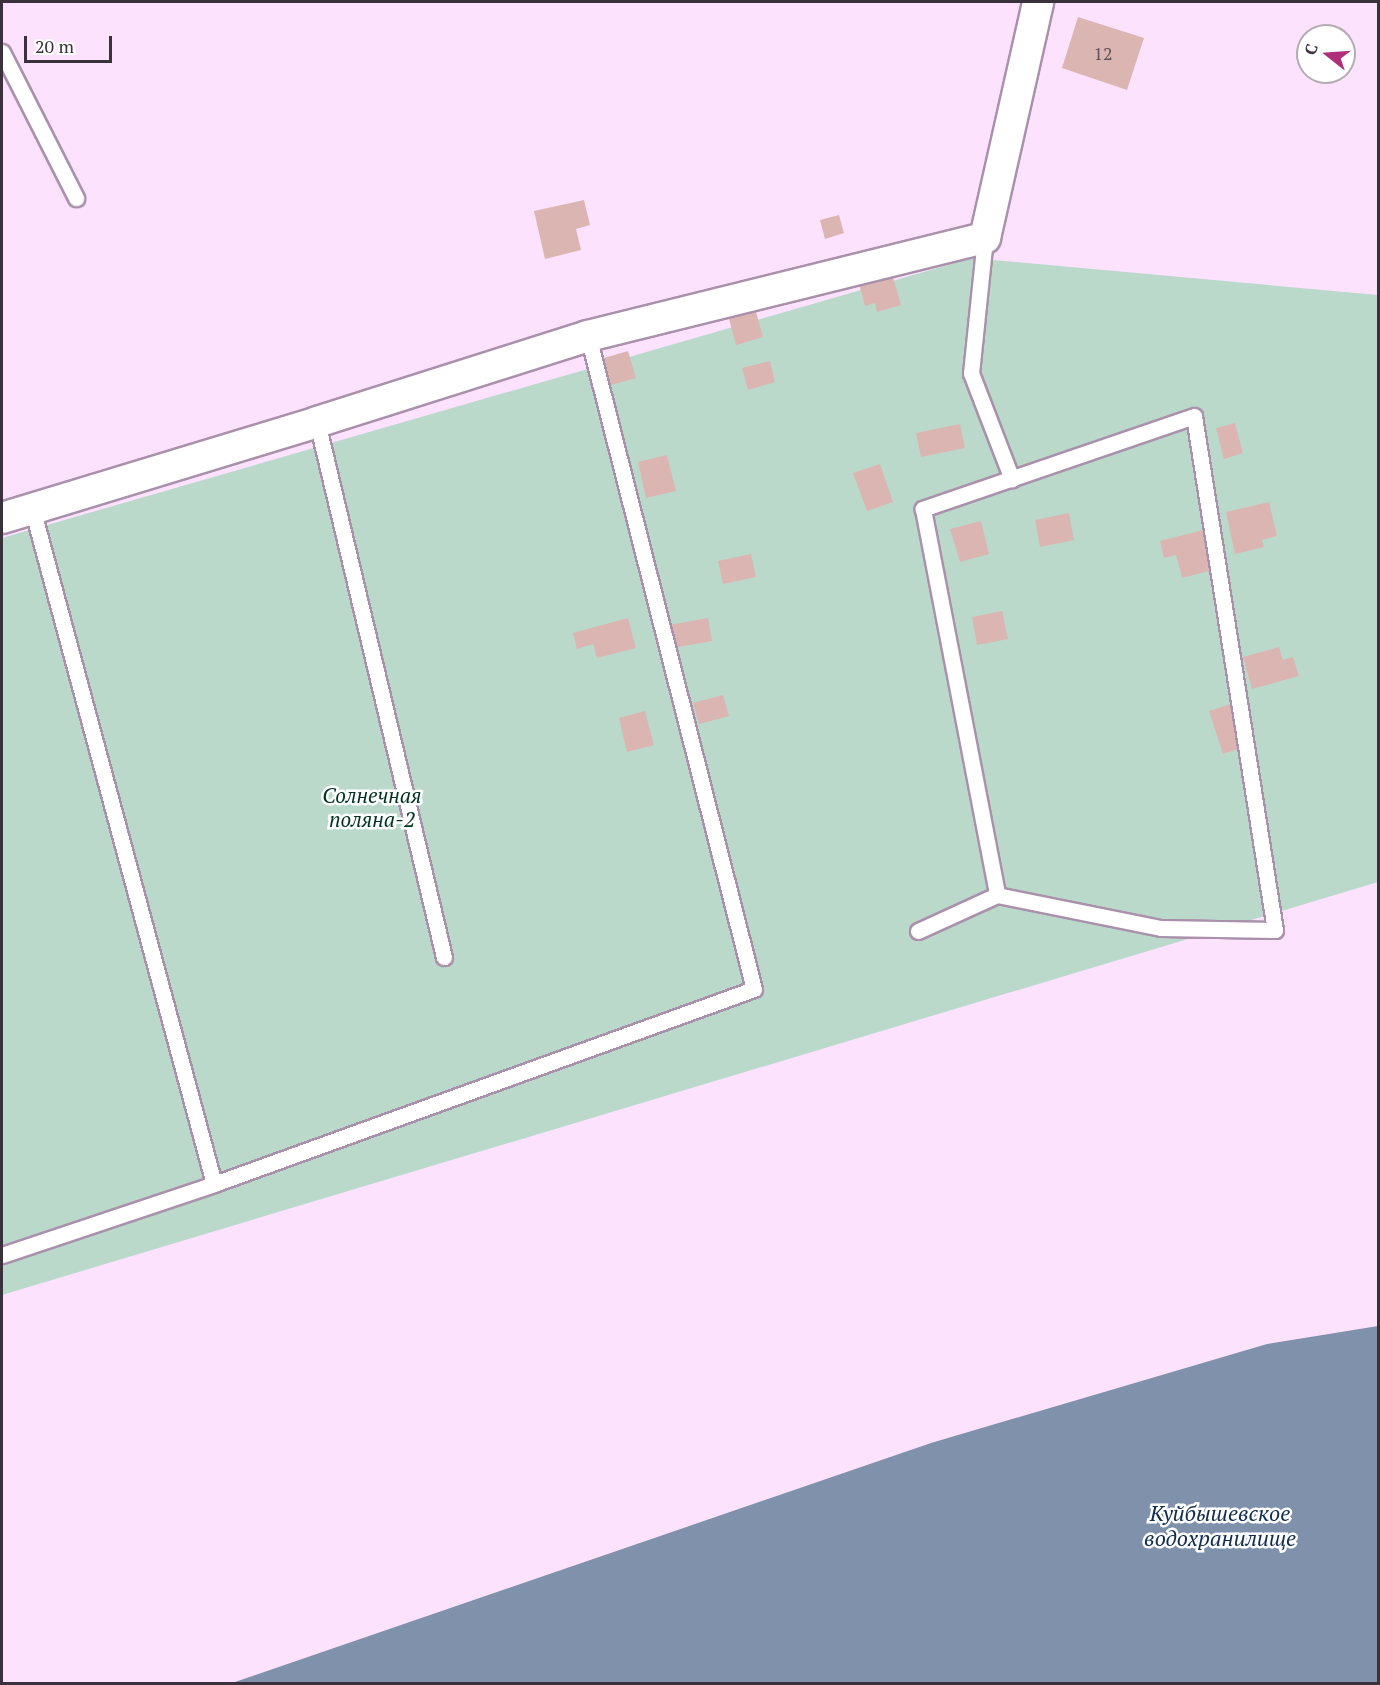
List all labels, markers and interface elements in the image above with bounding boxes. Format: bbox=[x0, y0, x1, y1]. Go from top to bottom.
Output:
scale bar bbox=[27, 24, 116, 62]
north arrow bbox=[1296, 24, 1356, 84]
text: 20 m bbox=[35, 34, 74, 58]
text: С bbox=[1299, 41, 1323, 58]
house number: 12 bbox=[1093, 42, 1113, 64]
park label: Солнечная поляна-2 bbox=[322, 782, 422, 832]
water label: Куйбышевское водохранилище bbox=[1144, 1499, 1296, 1550]

